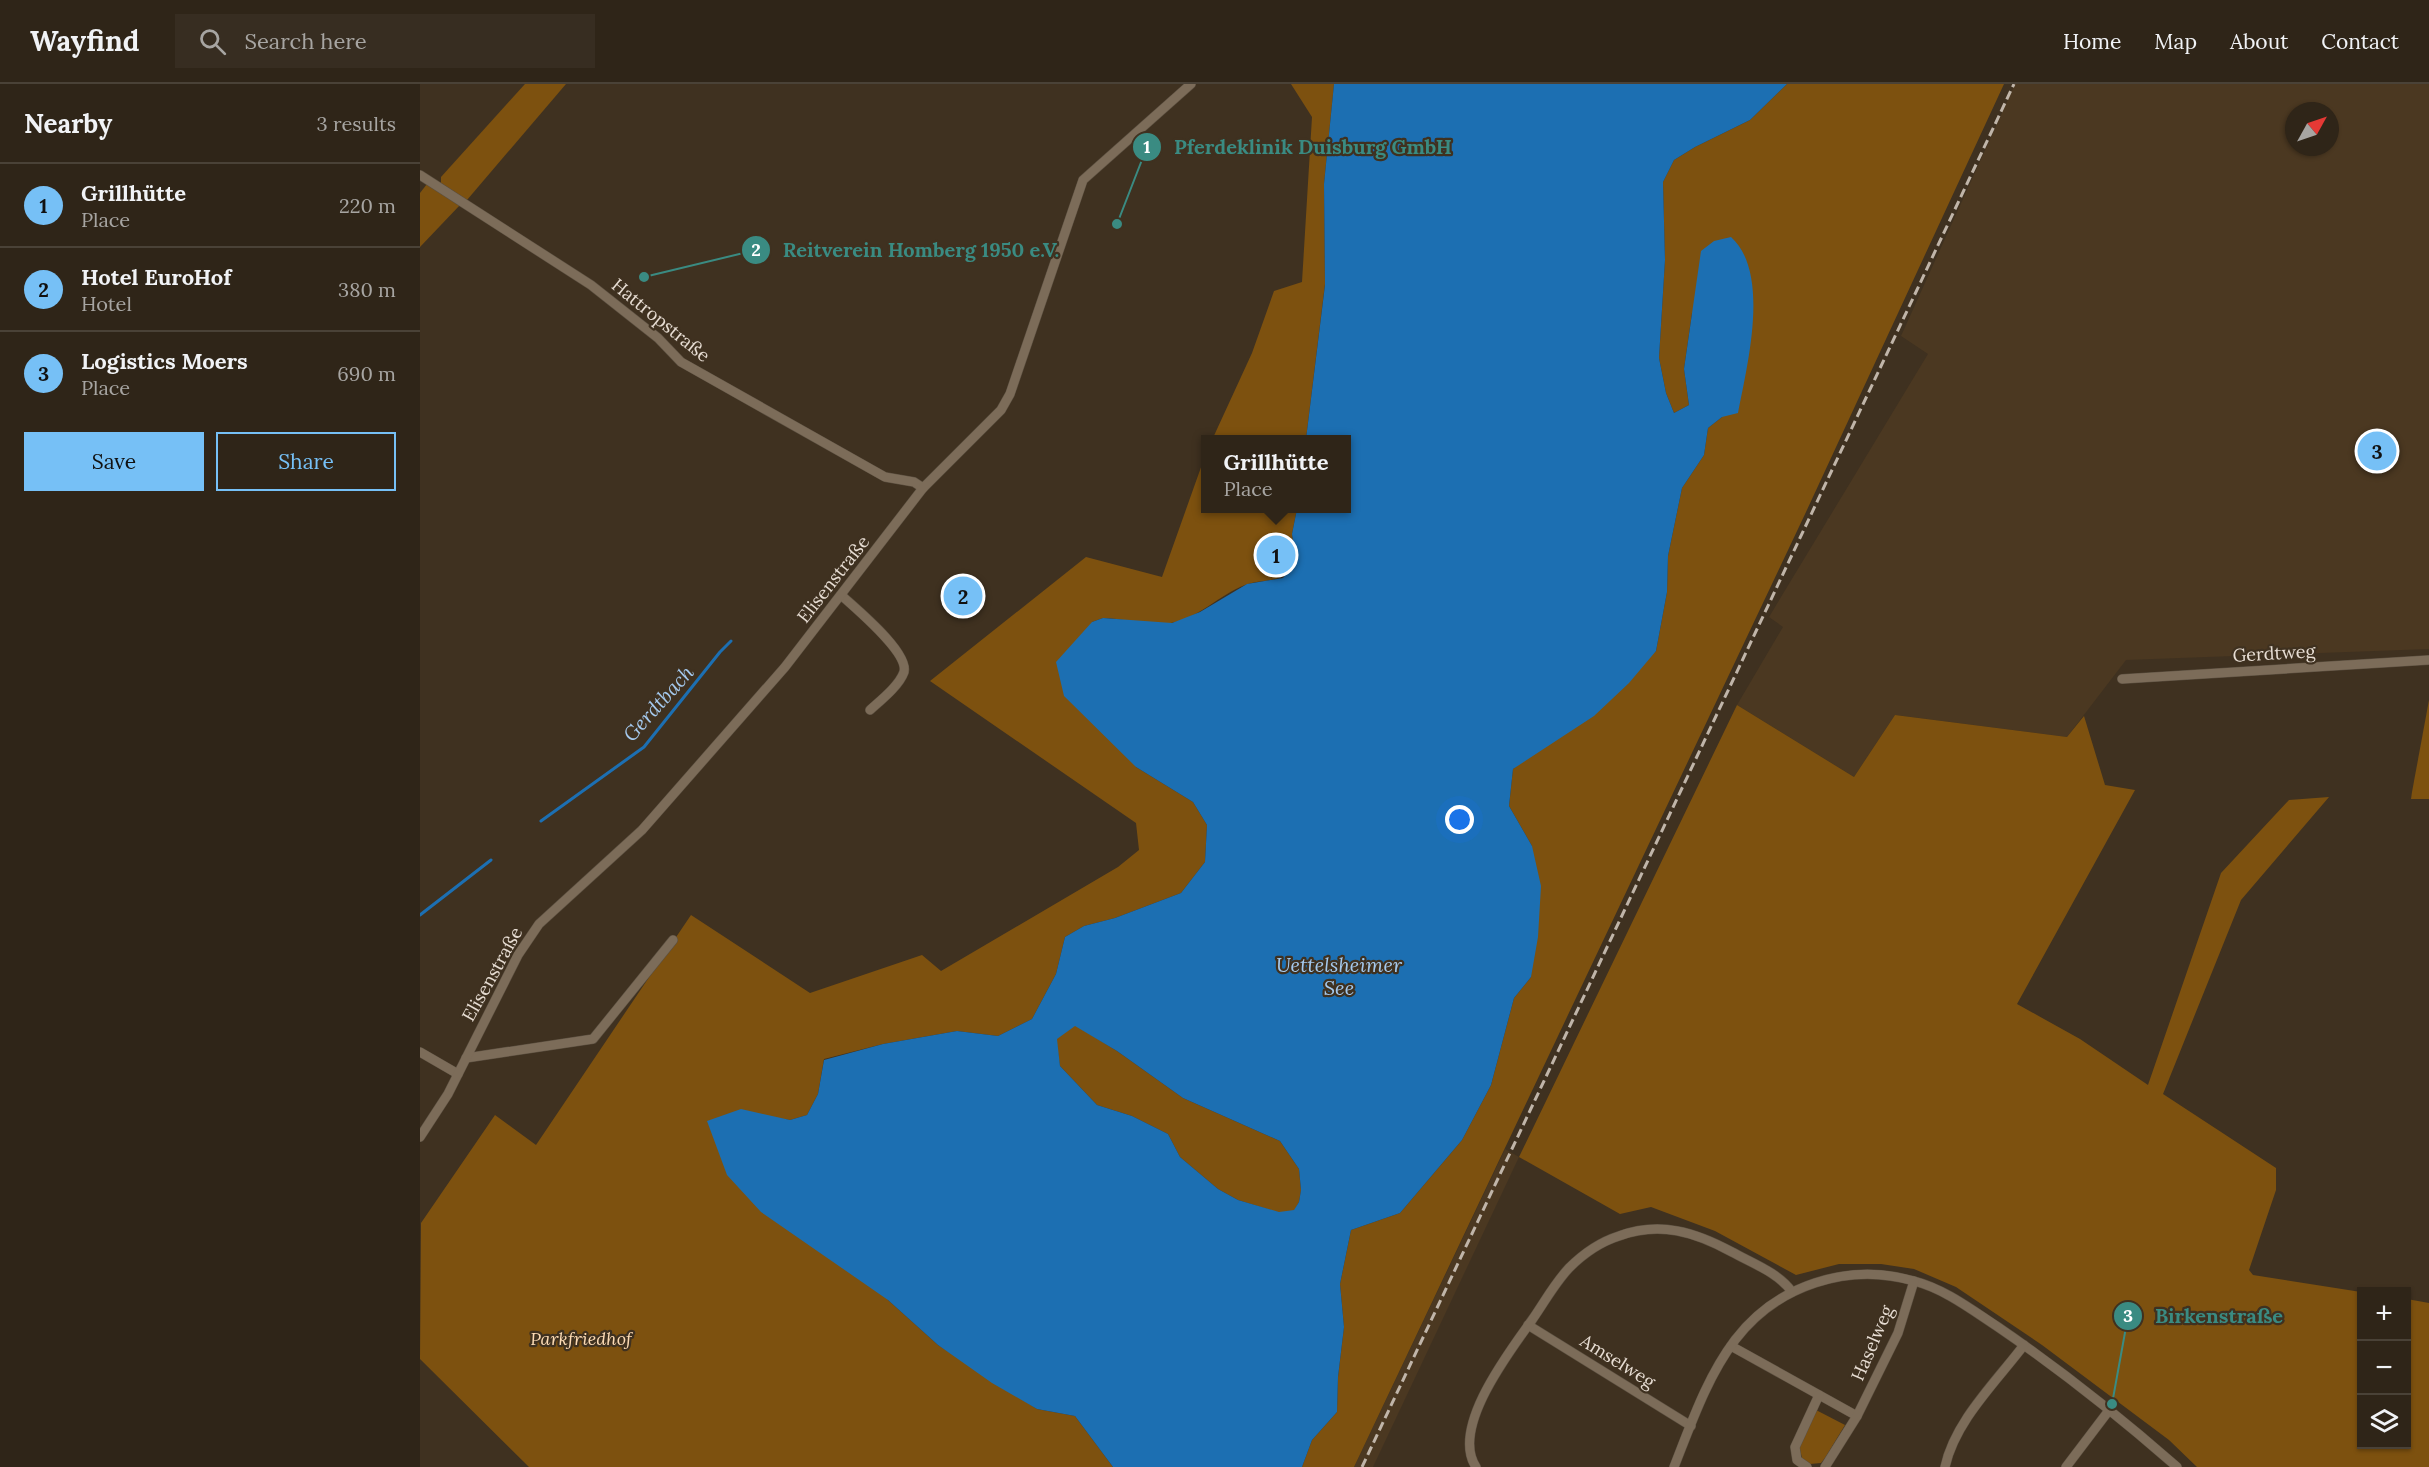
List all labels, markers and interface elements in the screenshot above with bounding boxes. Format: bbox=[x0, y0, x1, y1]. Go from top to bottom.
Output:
search box bbox=[175, 14, 595, 68]
text: Wayfind bbox=[30, 23, 139, 59]
icon: search bbox=[196, 25, 229, 58]
text: Search here bbox=[244, 27, 367, 55]
text: Home bbox=[2063, 28, 2121, 55]
text: Map bbox=[2154, 28, 2197, 55]
text: About bbox=[2230, 28, 2288, 55]
text: Contact bbox=[2321, 28, 2399, 55]
north arrow bbox=[2285, 102, 2339, 156]
text: Nearby bbox=[24, 107, 112, 140]
text: 3 results bbox=[317, 111, 396, 136]
callout: Pferdeklinik Duisburg GmbH bbox=[1132, 128, 1464, 166]
text: Pferdeklinik Duisburg GmbH bbox=[1174, 134, 1452, 159]
text: 1 bbox=[1143, 135, 1151, 158]
text: Grillhütte bbox=[81, 179, 186, 207]
text: 1 bbox=[39, 193, 48, 218]
text: 220 m bbox=[339, 193, 396, 218]
text: Place bbox=[81, 207, 130, 232]
callout: Reitverein Homberg 1950 e.V. bbox=[741, 231, 1072, 269]
text: Reitverein Homberg 1950 e.V. bbox=[783, 237, 1059, 262]
text: 2 bbox=[751, 238, 761, 261]
text: Hotel EuroHof bbox=[81, 263, 231, 291]
street label: Hattropstraße bbox=[607, 273, 715, 367]
text: 2 bbox=[38, 277, 49, 302]
text: 380 m bbox=[338, 277, 396, 302]
text: Hotel bbox=[81, 291, 132, 316]
text: Logistics Moers bbox=[81, 347, 248, 375]
text: 3 bbox=[38, 361, 49, 386]
text: 690 m bbox=[337, 361, 396, 386]
text: Place bbox=[81, 375, 130, 400]
pin: 3 bbox=[2358, 428, 2396, 473]
button: Save bbox=[24, 432, 204, 491]
button: Share bbox=[216, 432, 396, 491]
popup bbox=[1201, 435, 1351, 513]
text: Grillhütte bbox=[1223, 448, 1329, 476]
text: Place bbox=[1223, 476, 1273, 501]
street label: Elisenstraße bbox=[792, 531, 874, 627]
pin: 1 bbox=[1256, 532, 1296, 578]
pin: 2 bbox=[944, 574, 982, 618]
street label: Gerdtweg bbox=[2232, 639, 2317, 667]
water label: Gerdtbach bbox=[617, 659, 699, 746]
your location bbox=[1445, 805, 1474, 834]
street label: Elisenstraße bbox=[457, 923, 527, 1025]
water label: Uettelsheimer See bbox=[1276, 952, 1403, 1000]
map controls bbox=[2357, 1287, 2411, 1449]
button: + bbox=[2357, 1287, 2411, 1341]
callout: Birkenstraße bbox=[2113, 1297, 2295, 1335]
street label: Haselweg bbox=[1846, 1301, 1899, 1384]
text: Birkenstraße bbox=[2155, 1303, 2283, 1328]
text: 3 bbox=[2123, 1304, 2133, 1327]
park label: Parkfriedhof bbox=[530, 1327, 634, 1350]
street label: Amselweg bbox=[1575, 1328, 1661, 1394]
button: − bbox=[2357, 1341, 2411, 1395]
button: layers bbox=[2357, 1395, 2411, 1449]

